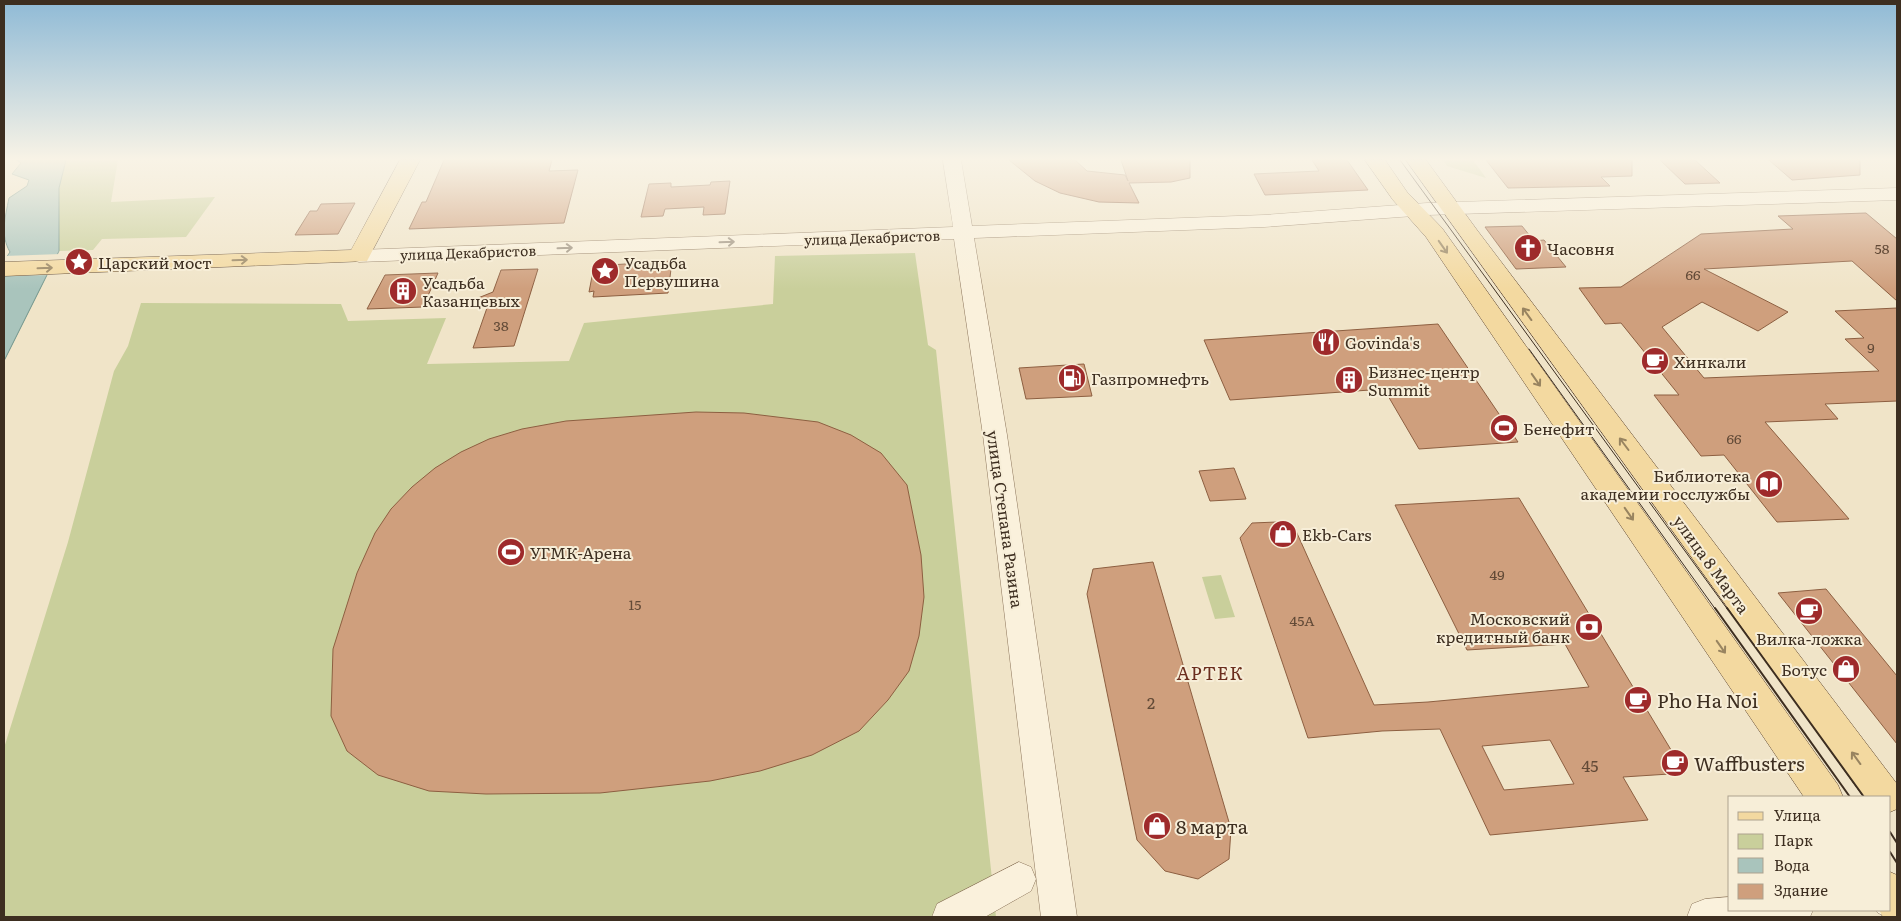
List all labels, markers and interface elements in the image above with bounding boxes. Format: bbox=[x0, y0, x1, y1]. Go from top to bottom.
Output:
street label: улица Декабристов bbox=[804, 225, 941, 249]
church icon: Часовня bbox=[1513, 233, 1543, 263]
place label: Часовня bbox=[1547, 236, 1615, 260]
one-way arrow bbox=[718, 237, 735, 247]
house number: 58 bbox=[1875, 238, 1890, 258]
one-way arrow bbox=[1439, 239, 1449, 253]
street label: улица Декабристов bbox=[400, 240, 537, 264]
one-way arrow bbox=[556, 243, 572, 253]
place icon: Царский мост bbox=[64, 247, 94, 277]
place label: Царский мост bbox=[98, 250, 212, 274]
place label: Усадьба Первушина bbox=[624, 250, 720, 292]
one-way arrow bbox=[232, 255, 248, 265]
place icon: Усадьба Первушина bbox=[590, 256, 620, 286]
one-way arrow bbox=[37, 263, 53, 272]
house number: 66 bbox=[1685, 264, 1701, 284]
place label: Усадьба Казанцевых bbox=[422, 270, 521, 312]
building icon: Усадьба Казанцевых bbox=[388, 276, 418, 306]
one-way arrow bbox=[1522, 307, 1532, 321]
house number: 38 bbox=[493, 315, 509, 335]
restaurant icon: Govinda's bbox=[1311, 327, 1341, 357]
place label: Govinda's bbox=[1345, 330, 1420, 354]
house number: 9 bbox=[1867, 337, 1875, 357]
cafe icon: Хинкали bbox=[1640, 346, 1670, 376]
place label: Хинкали bbox=[1674, 349, 1747, 373]
place label: Бизнес-центр Summit bbox=[1368, 359, 1480, 401]
fuel station icon: Газпромнефть bbox=[1057, 363, 1087, 393]
building icon: Бизнес-центр Summit bbox=[1334, 365, 1364, 395]
place label: Газпромнефть bbox=[1091, 366, 1209, 390]
one-way arrow bbox=[1531, 373, 1541, 387]
sports icon: Бенефит bbox=[1489, 413, 1519, 443]
place label: Бенефит bbox=[1523, 416, 1595, 440]
house number: 66 bbox=[1726, 428, 1742, 448]
street label: улица Степана Разина bbox=[982, 429, 1030, 610]
one-way arrow bbox=[1619, 437, 1629, 451]
place label: Библиотека академии госслужбы bbox=[1581, 463, 1750, 505]
library icon: Библиотека академии госслужбы bbox=[1754, 469, 1784, 499]
one-way arrow bbox=[1624, 506, 1634, 520]
street label: улица 8 Марта bbox=[1668, 510, 1756, 619]
shop icon: Ekb-Cars bbox=[1268, 519, 1298, 549]
place label: Ekb-Cars bbox=[1302, 522, 1372, 546]
sports icon: УГМК-Арена bbox=[496, 537, 526, 567]
place label: УГМК-Арена bbox=[530, 540, 632, 564]
house number: 49 bbox=[1489, 564, 1505, 584]
house number: 15 bbox=[629, 594, 641, 614]
cafe icon: Вилка-ложка bbox=[1794, 596, 1824, 626]
place label: Московский кредитный банк bbox=[1436, 606, 1571, 648]
house number: 45А bbox=[1289, 610, 1315, 630]
bank icon: Московский кредитный банк bbox=[1574, 612, 1604, 642]
place label: Вилка-ложка bbox=[1756, 626, 1862, 650]
one-way arrow bbox=[1716, 640, 1726, 654]
shop icon: Ботус bbox=[1831, 654, 1861, 684]
place label: Ботус bbox=[1781, 657, 1827, 681]
district label: АРТЕК bbox=[1177, 659, 1243, 686]
cafe icon: Pho Ha Noi bbox=[1623, 685, 1653, 715]
place label: Pho Ha Noi bbox=[1657, 686, 1758, 714]
house number: 2 bbox=[1147, 690, 1155, 714]
cafe icon: Waffbusters bbox=[1660, 748, 1690, 778]
place label: Waffbusters bbox=[1694, 749, 1805, 777]
one-way arrow bbox=[1850, 752, 1861, 765]
house number: 45 bbox=[1582, 753, 1598, 777]
legend bbox=[1728, 796, 1891, 911]
text: Улица bbox=[1774, 803, 1822, 826]
shop icon: 8 марта bbox=[1142, 811, 1172, 841]
place label: 8 марта bbox=[1176, 812, 1249, 840]
text: Парк bbox=[1774, 828, 1813, 851]
text: Вода bbox=[1774, 853, 1811, 876]
text: Здание bbox=[1774, 878, 1828, 901]

